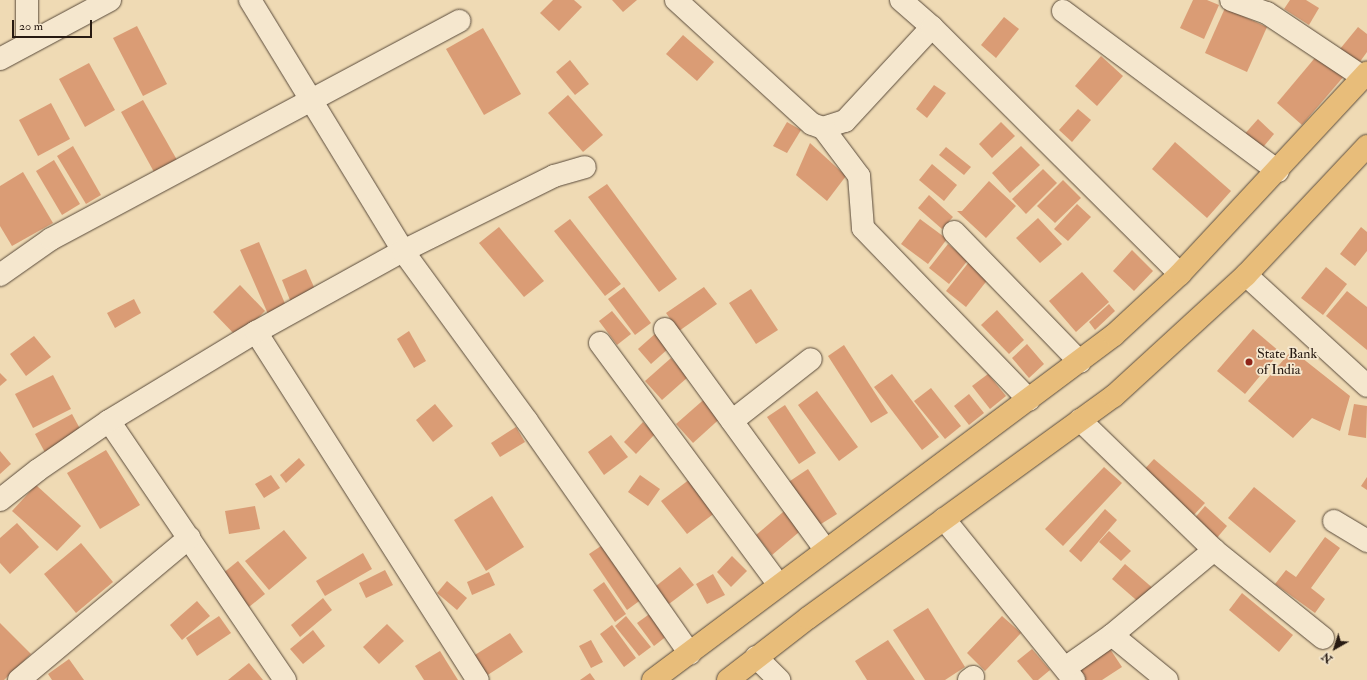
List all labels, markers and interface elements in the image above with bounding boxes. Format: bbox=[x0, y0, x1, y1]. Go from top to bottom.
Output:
scale bar bbox=[14, 12, 94, 38]
text: 20 m bbox=[19, 19, 43, 34]
place label: State Bank of India bbox=[1257, 346, 1317, 378]
marker: State Bank of India bbox=[1244, 357, 1254, 367]
north arrow bbox=[1315, 628, 1355, 668]
text: N bbox=[1319, 650, 1335, 666]

